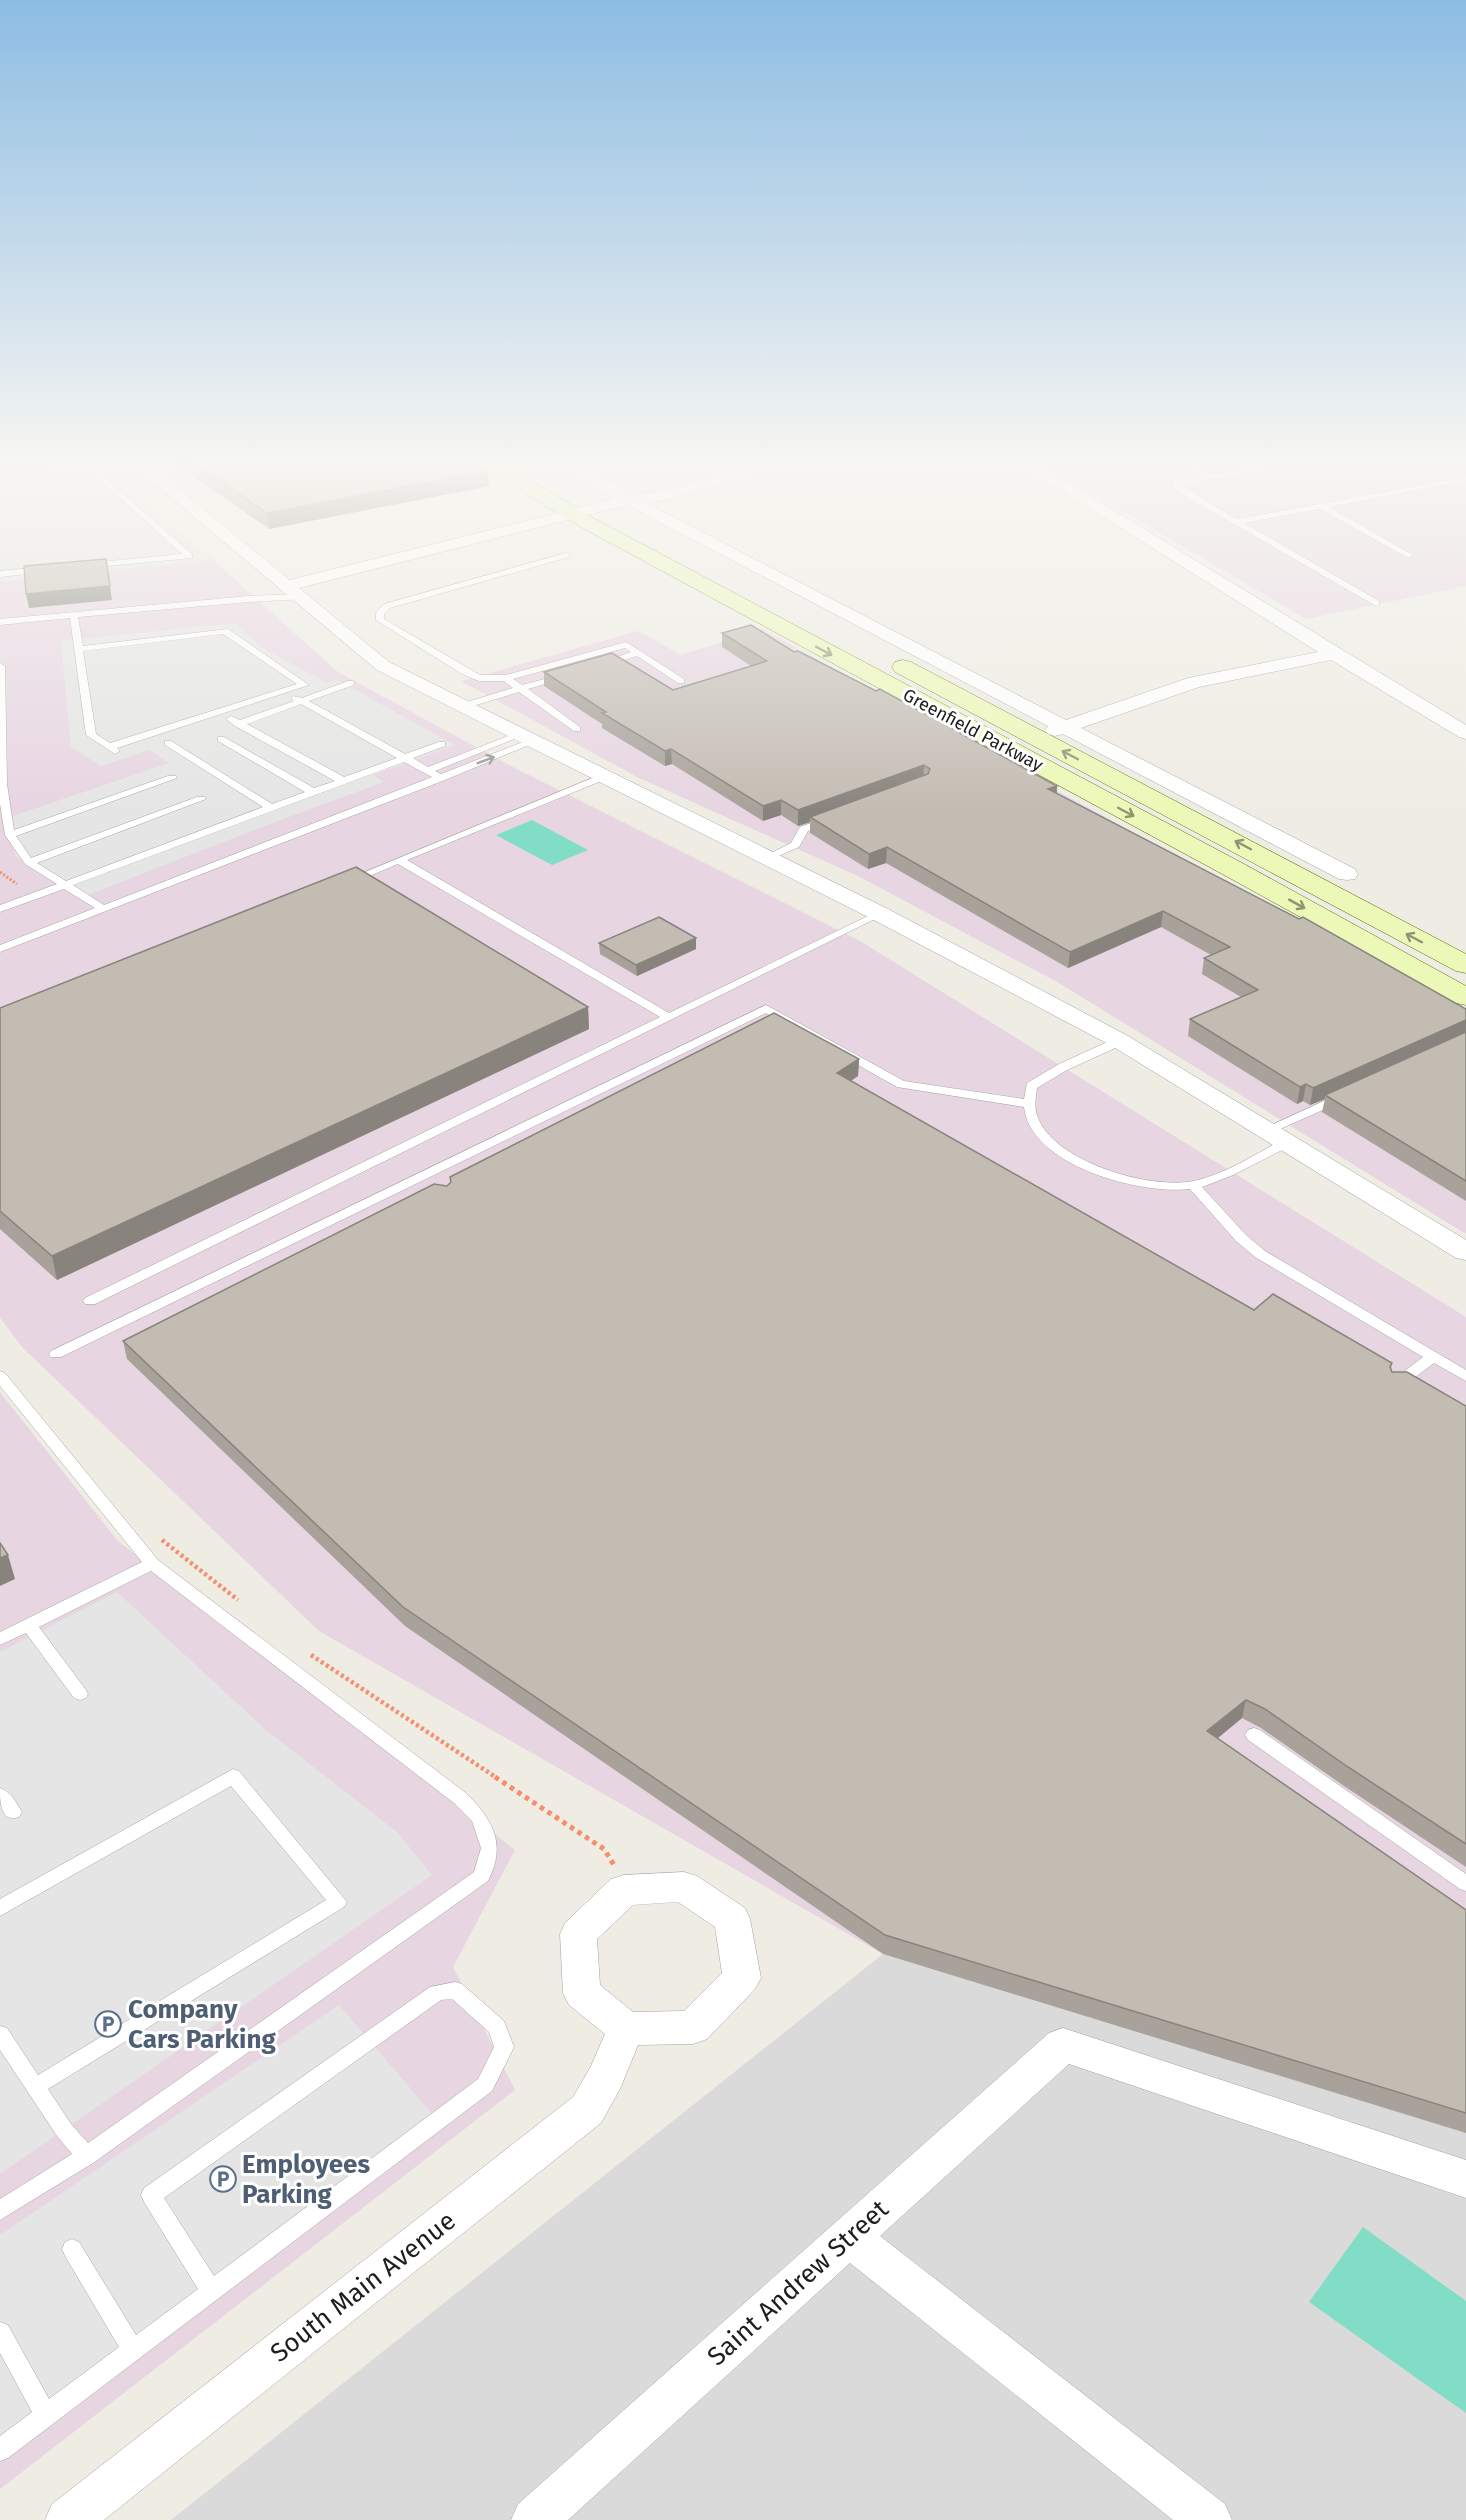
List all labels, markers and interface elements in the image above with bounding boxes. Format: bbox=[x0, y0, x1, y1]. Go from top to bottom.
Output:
one-way arrow bbox=[815, 645, 832, 657]
street label: Greenfield Parkway bbox=[899, 684, 1047, 776]
one-way arrow bbox=[1062, 749, 1079, 761]
one-way arrow bbox=[476, 754, 495, 765]
one-way arrow bbox=[1116, 806, 1134, 818]
one-way arrow bbox=[1234, 839, 1252, 851]
one-way arrow bbox=[1288, 899, 1306, 910]
one-way arrow bbox=[1406, 932, 1424, 943]
place label: Company Cars Parking bbox=[128, 1994, 276, 2055]
parking icon: Company Cars Parking bbox=[93, 2009, 123, 2039]
place label: Employees Parking bbox=[242, 2149, 370, 2210]
parking icon: Employees Parking bbox=[208, 2164, 238, 2194]
street label: Saint Andrew Street bbox=[701, 2193, 895, 2372]
street label: South Main Avenue bbox=[264, 2205, 462, 2369]

